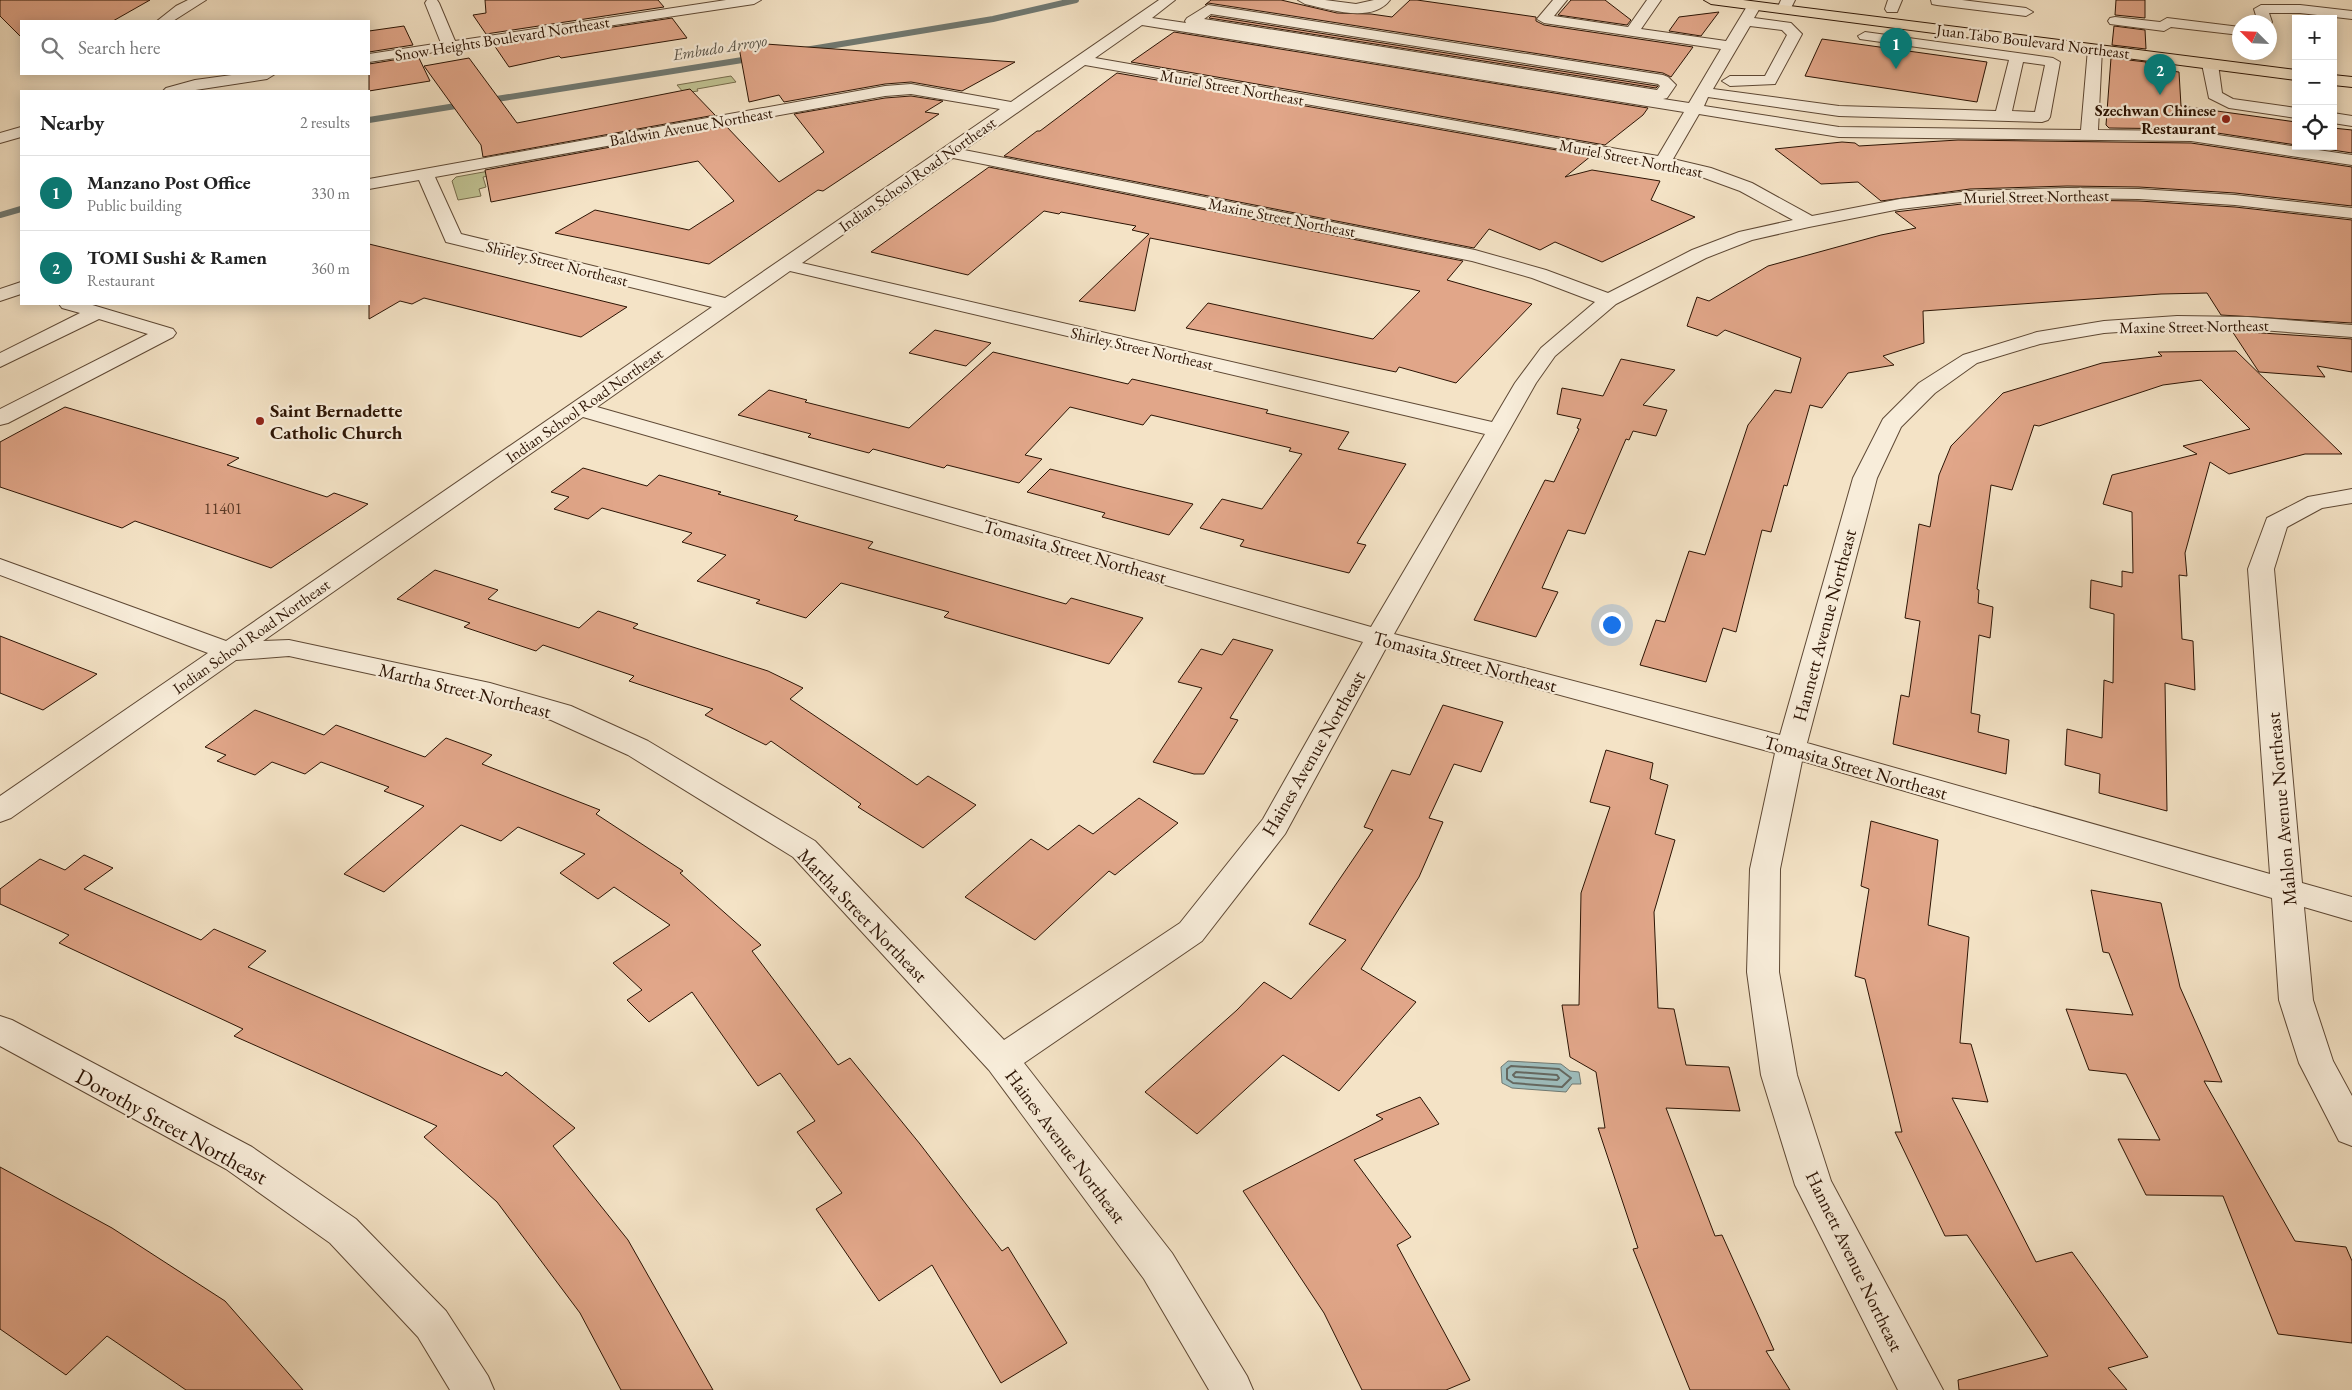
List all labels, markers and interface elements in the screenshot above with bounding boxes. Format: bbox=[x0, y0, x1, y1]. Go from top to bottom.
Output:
street label: Snow Heights Boulevard Northeast bbox=[393, 11, 611, 66]
north arrow bbox=[2232, 15, 2277, 60]
map controls bbox=[2292, 15, 2337, 150]
button: + bbox=[2292, 15, 2337, 60]
street label: Juan Tabo Boulevard Northeast bbox=[1933, 19, 2131, 64]
search box bbox=[20, 20, 370, 75]
pin: 1 bbox=[1880, 28, 1912, 69]
water label: Embudo Arroyo bbox=[671, 30, 769, 65]
icon: search bbox=[38, 34, 66, 62]
text: Search here bbox=[78, 35, 160, 60]
pin: 2 bbox=[2144, 54, 2176, 95]
button: − bbox=[2292, 60, 2337, 105]
street label: Muriel Street Northeast bbox=[1158, 64, 1306, 110]
place label: Szechwan Chinese Restaurant bbox=[2095, 100, 2216, 139]
street label: Baldwin Avenue Northeast bbox=[608, 102, 774, 151]
button: locate bbox=[2292, 105, 2337, 150]
text: Nearby bbox=[40, 109, 104, 136]
text: 2 results bbox=[300, 112, 350, 133]
street label: Indian School Road Northeast bbox=[834, 112, 1000, 237]
marker: Szechwan Chinese Restaurant bbox=[2220, 113, 2232, 125]
street label: Muriel Street Northeast bbox=[1557, 134, 1704, 183]
text: Manzano Post Office bbox=[87, 170, 251, 195]
text: 1 bbox=[52, 183, 60, 204]
text: 330 m bbox=[311, 183, 350, 204]
street label: Muriel Street Northeast bbox=[1963, 185, 2109, 208]
street label: Maxine Street Northeast bbox=[1207, 193, 1357, 242]
text: Public building bbox=[87, 195, 182, 216]
street label: Shirley Street Northeast bbox=[484, 236, 630, 291]
text: TOMI Sushi & Ramen bbox=[87, 245, 267, 270]
text: 2 bbox=[52, 258, 60, 279]
text: 360 m bbox=[311, 258, 350, 279]
text: Restaurant bbox=[87, 270, 155, 291]
street label: Maxine Street Northeast bbox=[2119, 315, 2269, 338]
street label: Shirley Street Northeast bbox=[1069, 322, 1215, 375]
street label: Indian School Road Northeast bbox=[501, 343, 667, 468]
place label: Saint Bernadette Catholic Church bbox=[270, 398, 403, 445]
marker: Saint Bernadette Catholic Church bbox=[254, 415, 266, 427]
house number: 11401 bbox=[204, 498, 242, 519]
street label: Tomasita Street Northeast bbox=[980, 513, 1170, 590]
street label: Hannett Avenue Northeast bbox=[1787, 526, 1862, 724]
street label: Indian School Road Northeast bbox=[168, 574, 334, 699]
your location bbox=[1599, 612, 1625, 638]
street label: Tomasita Street Northeast bbox=[1370, 625, 1560, 698]
street label: Martha Street Northeast bbox=[376, 657, 554, 724]
street label: Haines Avenue Northeast bbox=[1256, 666, 1371, 840]
street label: Mahlon Avenue Northeast bbox=[2261, 711, 2302, 907]
street label: Tomasita Street Northeast bbox=[1761, 729, 1951, 806]
street label: Martha Street Northeast bbox=[792, 843, 933, 988]
street label: Dorothy Street Northeast bbox=[71, 1062, 273, 1191]
street label: Haines Avenue Northeast bbox=[999, 1064, 1132, 1229]
street label: Hannett Avenue Northeast bbox=[1800, 1167, 1909, 1356]

